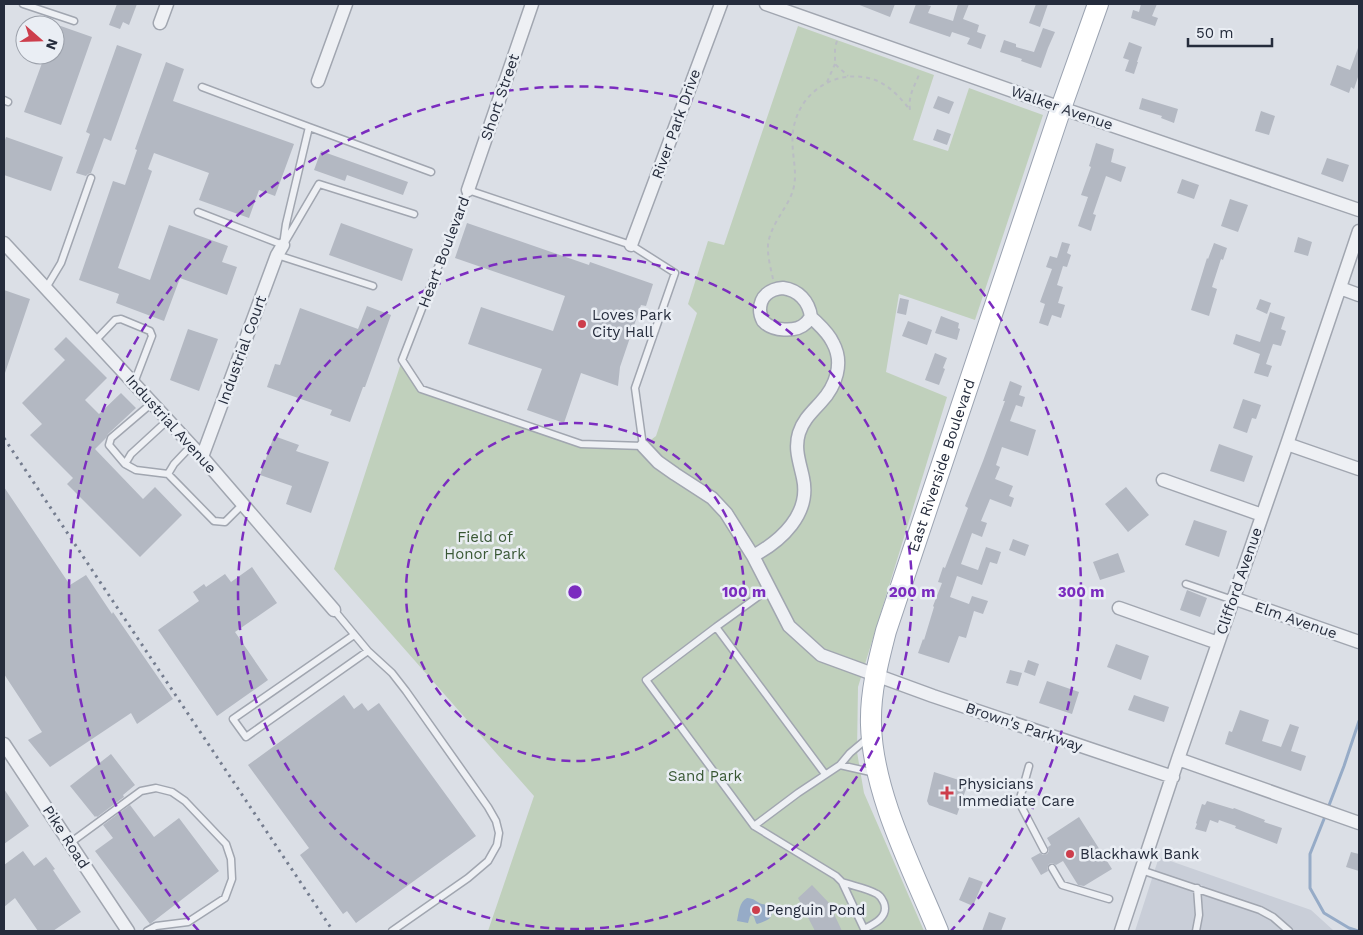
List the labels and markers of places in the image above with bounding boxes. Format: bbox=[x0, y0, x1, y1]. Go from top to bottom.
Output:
place label: Loves Park City Hall bbox=[592, 306, 672, 341]
marker: Loves Park City Hall bbox=[576, 318, 588, 330]
centre of rings bbox=[566, 583, 584, 601]
place label: Physicians Immediate Care bbox=[958, 775, 1075, 810]
marker: Physicians Immediate Care bbox=[940, 786, 954, 800]
place label: Blackhawk Bank bbox=[1080, 845, 1200, 863]
marker: Blackhawk Bank bbox=[1064, 848, 1076, 860]
place label: Penguin Pond bbox=[766, 901, 865, 919]
marker: Penguin Pond bbox=[750, 904, 762, 916]

